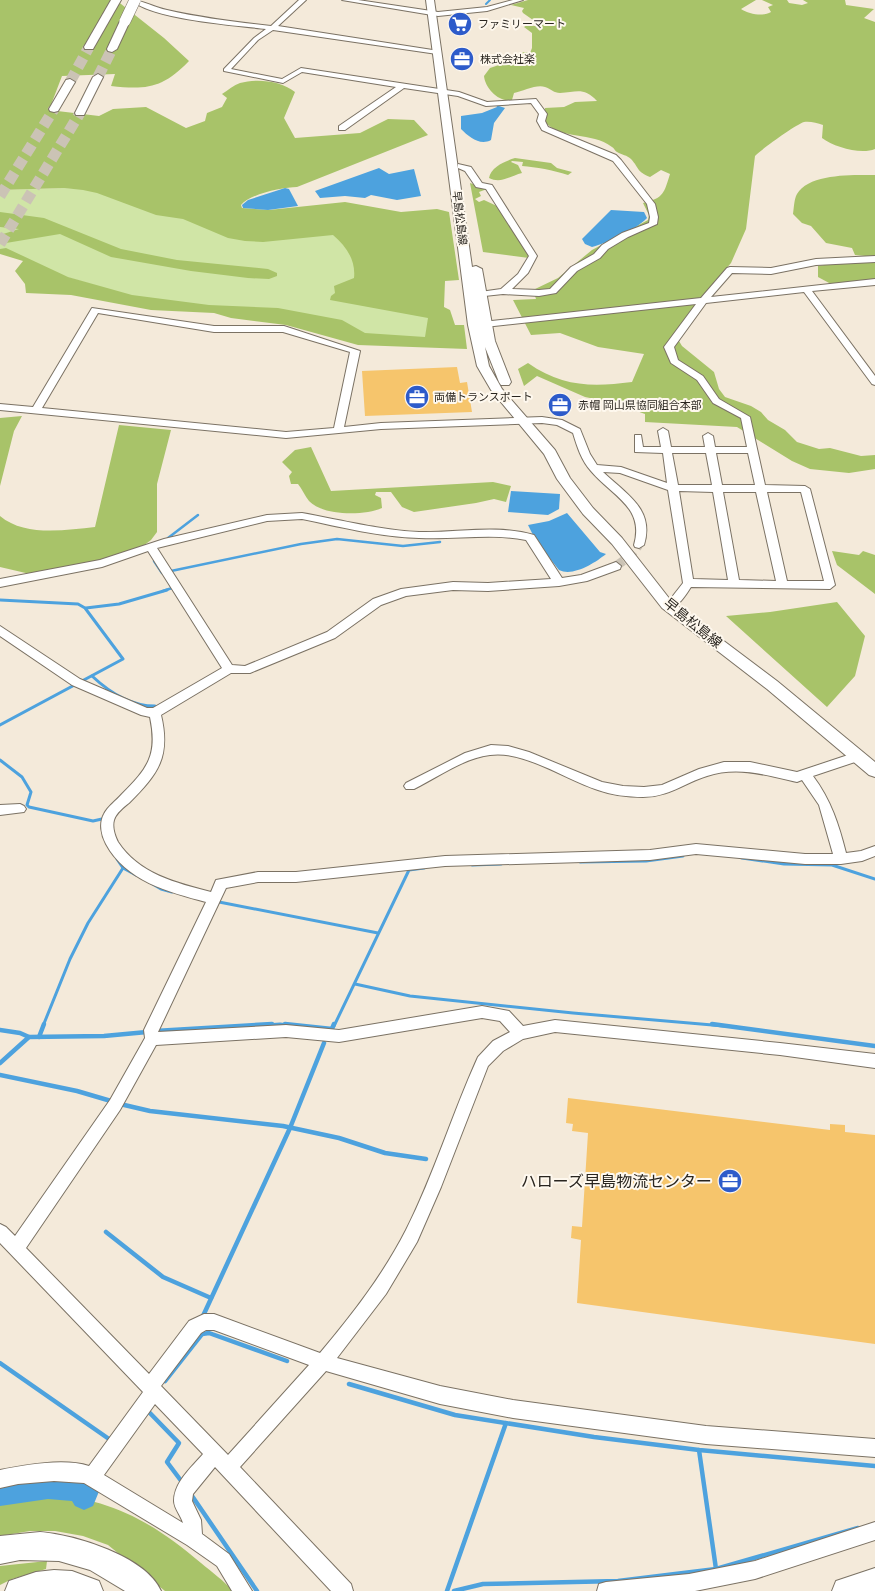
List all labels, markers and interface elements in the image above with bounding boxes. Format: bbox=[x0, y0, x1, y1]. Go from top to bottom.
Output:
supermarket icon: ファミリーマート bbox=[447, 11, 473, 37]
place label: ファミリーマート bbox=[478, 18, 566, 31]
office icon: 株式会社楽 bbox=[449, 46, 475, 72]
place label: 株式会社楽 bbox=[480, 53, 535, 66]
street label: 早島松島線 bbox=[450, 190, 469, 246]
office icon: 両備トランスポート bbox=[404, 384, 430, 410]
place label: 両備トランスポート bbox=[434, 391, 533, 404]
office icon: 赤帽 岡山県協同組合本部 bbox=[547, 392, 573, 418]
place label: 赤帽 岡山県協同組合本部 bbox=[578, 399, 702, 412]
street label: 早島松島線 bbox=[660, 595, 725, 652]
office icon: ハローズ早島物流センター bbox=[717, 1168, 743, 1194]
place label: ハローズ早島物流センター bbox=[521, 1172, 712, 1191]

